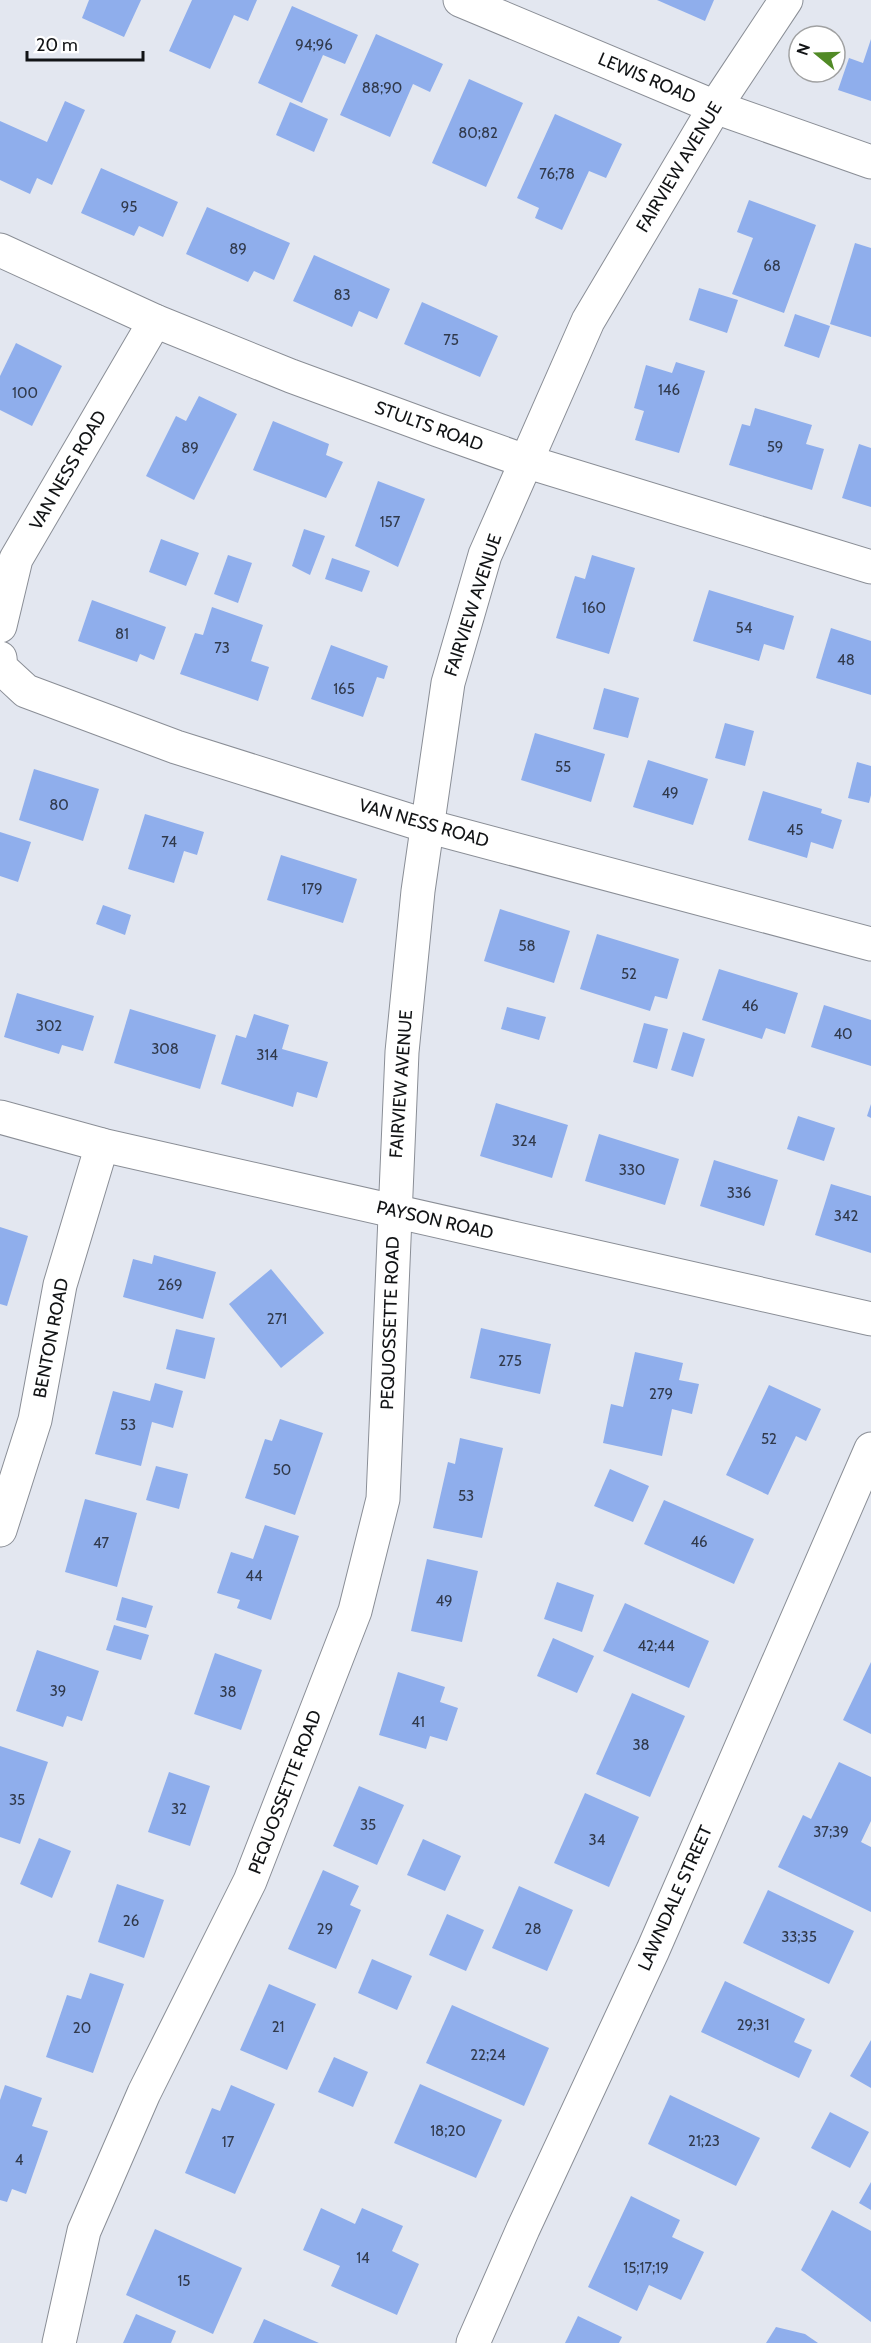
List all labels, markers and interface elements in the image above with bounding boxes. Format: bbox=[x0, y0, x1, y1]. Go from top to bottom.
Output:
scale bar bbox=[27, 24, 142, 62]
north arrow bbox=[787, 24, 847, 84]
text: 20 m bbox=[36, 34, 78, 56]
house number: 94;96 bbox=[295, 36, 333, 54]
text: N bbox=[792, 41, 814, 58]
street label: LEWIS ROAD bbox=[595, 48, 699, 108]
house number: 88;90 bbox=[362, 79, 402, 97]
street label: FAIRVIEW AVENUE bbox=[631, 98, 727, 236]
house number: 80;82 bbox=[458, 124, 498, 142]
house number: 76;78 bbox=[539, 165, 575, 183]
house number: 95 bbox=[121, 198, 137, 216]
house number: 89 bbox=[229, 240, 247, 258]
house number: 68 bbox=[763, 257, 781, 275]
house number: 83 bbox=[333, 286, 351, 304]
house number: 75 bbox=[443, 331, 459, 349]
house number: 146 bbox=[658, 381, 680, 399]
house number: 100 bbox=[12, 384, 38, 402]
street label: STULTS ROAD bbox=[372, 396, 486, 456]
street label: VAN NESS ROAD bbox=[25, 406, 111, 534]
house number: 59 bbox=[767, 438, 783, 456]
house number: 89 bbox=[181, 439, 199, 457]
house number: 157 bbox=[380, 513, 401, 531]
street label: FAIRVIEW AVENUE bbox=[440, 531, 506, 679]
house number: 160 bbox=[582, 599, 606, 617]
house number: 54 bbox=[736, 619, 753, 637]
house number: 81 bbox=[115, 625, 129, 643]
house number: 73 bbox=[214, 639, 230, 657]
house number: 48 bbox=[837, 651, 855, 669]
house number: 165 bbox=[333, 680, 355, 698]
house number: 55 bbox=[555, 758, 571, 776]
house number: 49 bbox=[661, 784, 679, 802]
street label: VAN NESS ROAD bbox=[356, 794, 492, 852]
house number: 80 bbox=[49, 796, 69, 814]
house number: 45 bbox=[787, 821, 803, 839]
house number: 74 bbox=[161, 833, 177, 851]
house number: 179 bbox=[302, 880, 322, 898]
house number: 58 bbox=[518, 937, 536, 955]
house number: 52 bbox=[621, 965, 637, 983]
house number: 46 bbox=[741, 997, 759, 1015]
street label: FAIRVIEW AVENUE bbox=[385, 1009, 417, 1159]
house number: 302 bbox=[36, 1017, 62, 1035]
house number: 40 bbox=[833, 1025, 853, 1043]
house number: 308 bbox=[151, 1040, 179, 1058]
house number: 314 bbox=[256, 1046, 278, 1064]
house number: 324 bbox=[512, 1132, 537, 1150]
house number: 330 bbox=[619, 1161, 645, 1179]
house number: 336 bbox=[727, 1184, 751, 1202]
street label: PAYSON ROAD bbox=[374, 1196, 496, 1244]
house number: 342 bbox=[834, 1207, 858, 1225]
street label: PEQUOSSETTE ROAD bbox=[376, 1236, 404, 1410]
street label: BENTON ROAD bbox=[29, 1276, 73, 1400]
house number: 269 bbox=[158, 1276, 182, 1294]
house number: 271 bbox=[267, 1310, 287, 1328]
house number: 275 bbox=[498, 1352, 522, 1370]
house number: 279 bbox=[649, 1385, 673, 1403]
house number: 53 bbox=[120, 1416, 136, 1434]
house number: 52 bbox=[761, 1430, 777, 1448]
house number: 50 bbox=[273, 1461, 291, 1479]
house number: 53 bbox=[458, 1487, 474, 1505]
house number: 46 bbox=[690, 1533, 708, 1551]
house number: 47 bbox=[93, 1534, 110, 1552]
house number: 44 bbox=[245, 1567, 263, 1585]
house number: 49 bbox=[435, 1592, 453, 1610]
house number: 42;44 bbox=[637, 1637, 675, 1655]
house number: 39 bbox=[50, 1682, 66, 1700]
house number: 38 bbox=[219, 1683, 237, 1701]
street label: PEQUOSSETTE ROAD bbox=[244, 1707, 326, 1877]
house number: 41 bbox=[411, 1713, 425, 1731]
house number: 38 bbox=[632, 1736, 650, 1754]
house number: 35 bbox=[9, 1791, 25, 1809]
house number: 32 bbox=[171, 1800, 187, 1818]
house number: 35 bbox=[360, 1816, 376, 1834]
street label: LAWNDALE STREET bbox=[633, 1822, 717, 1974]
house number: 37;39 bbox=[813, 1823, 849, 1841]
house number: 34 bbox=[589, 1831, 606, 1849]
house number: 26 bbox=[123, 1912, 139, 1930]
house number: 29 bbox=[317, 1920, 333, 1938]
house number: 28 bbox=[525, 1920, 541, 1938]
house number: 33;35 bbox=[781, 1928, 817, 1946]
house number: 29;31 bbox=[737, 2016, 769, 2034]
house number: 21 bbox=[272, 2018, 284, 2036]
house number: 20 bbox=[73, 2019, 91, 2037]
house number: 22;24 bbox=[470, 2046, 506, 2064]
house number: 18;20 bbox=[430, 2122, 466, 2140]
house number: 21;23 bbox=[688, 2132, 720, 2150]
house number: 17 bbox=[222, 2133, 235, 2151]
house number: 4 bbox=[15, 2151, 24, 2169]
house number: 14 bbox=[356, 2249, 370, 2267]
house number: 15;17;19 bbox=[623, 2259, 669, 2277]
house number: 15 bbox=[177, 2272, 191, 2290]

